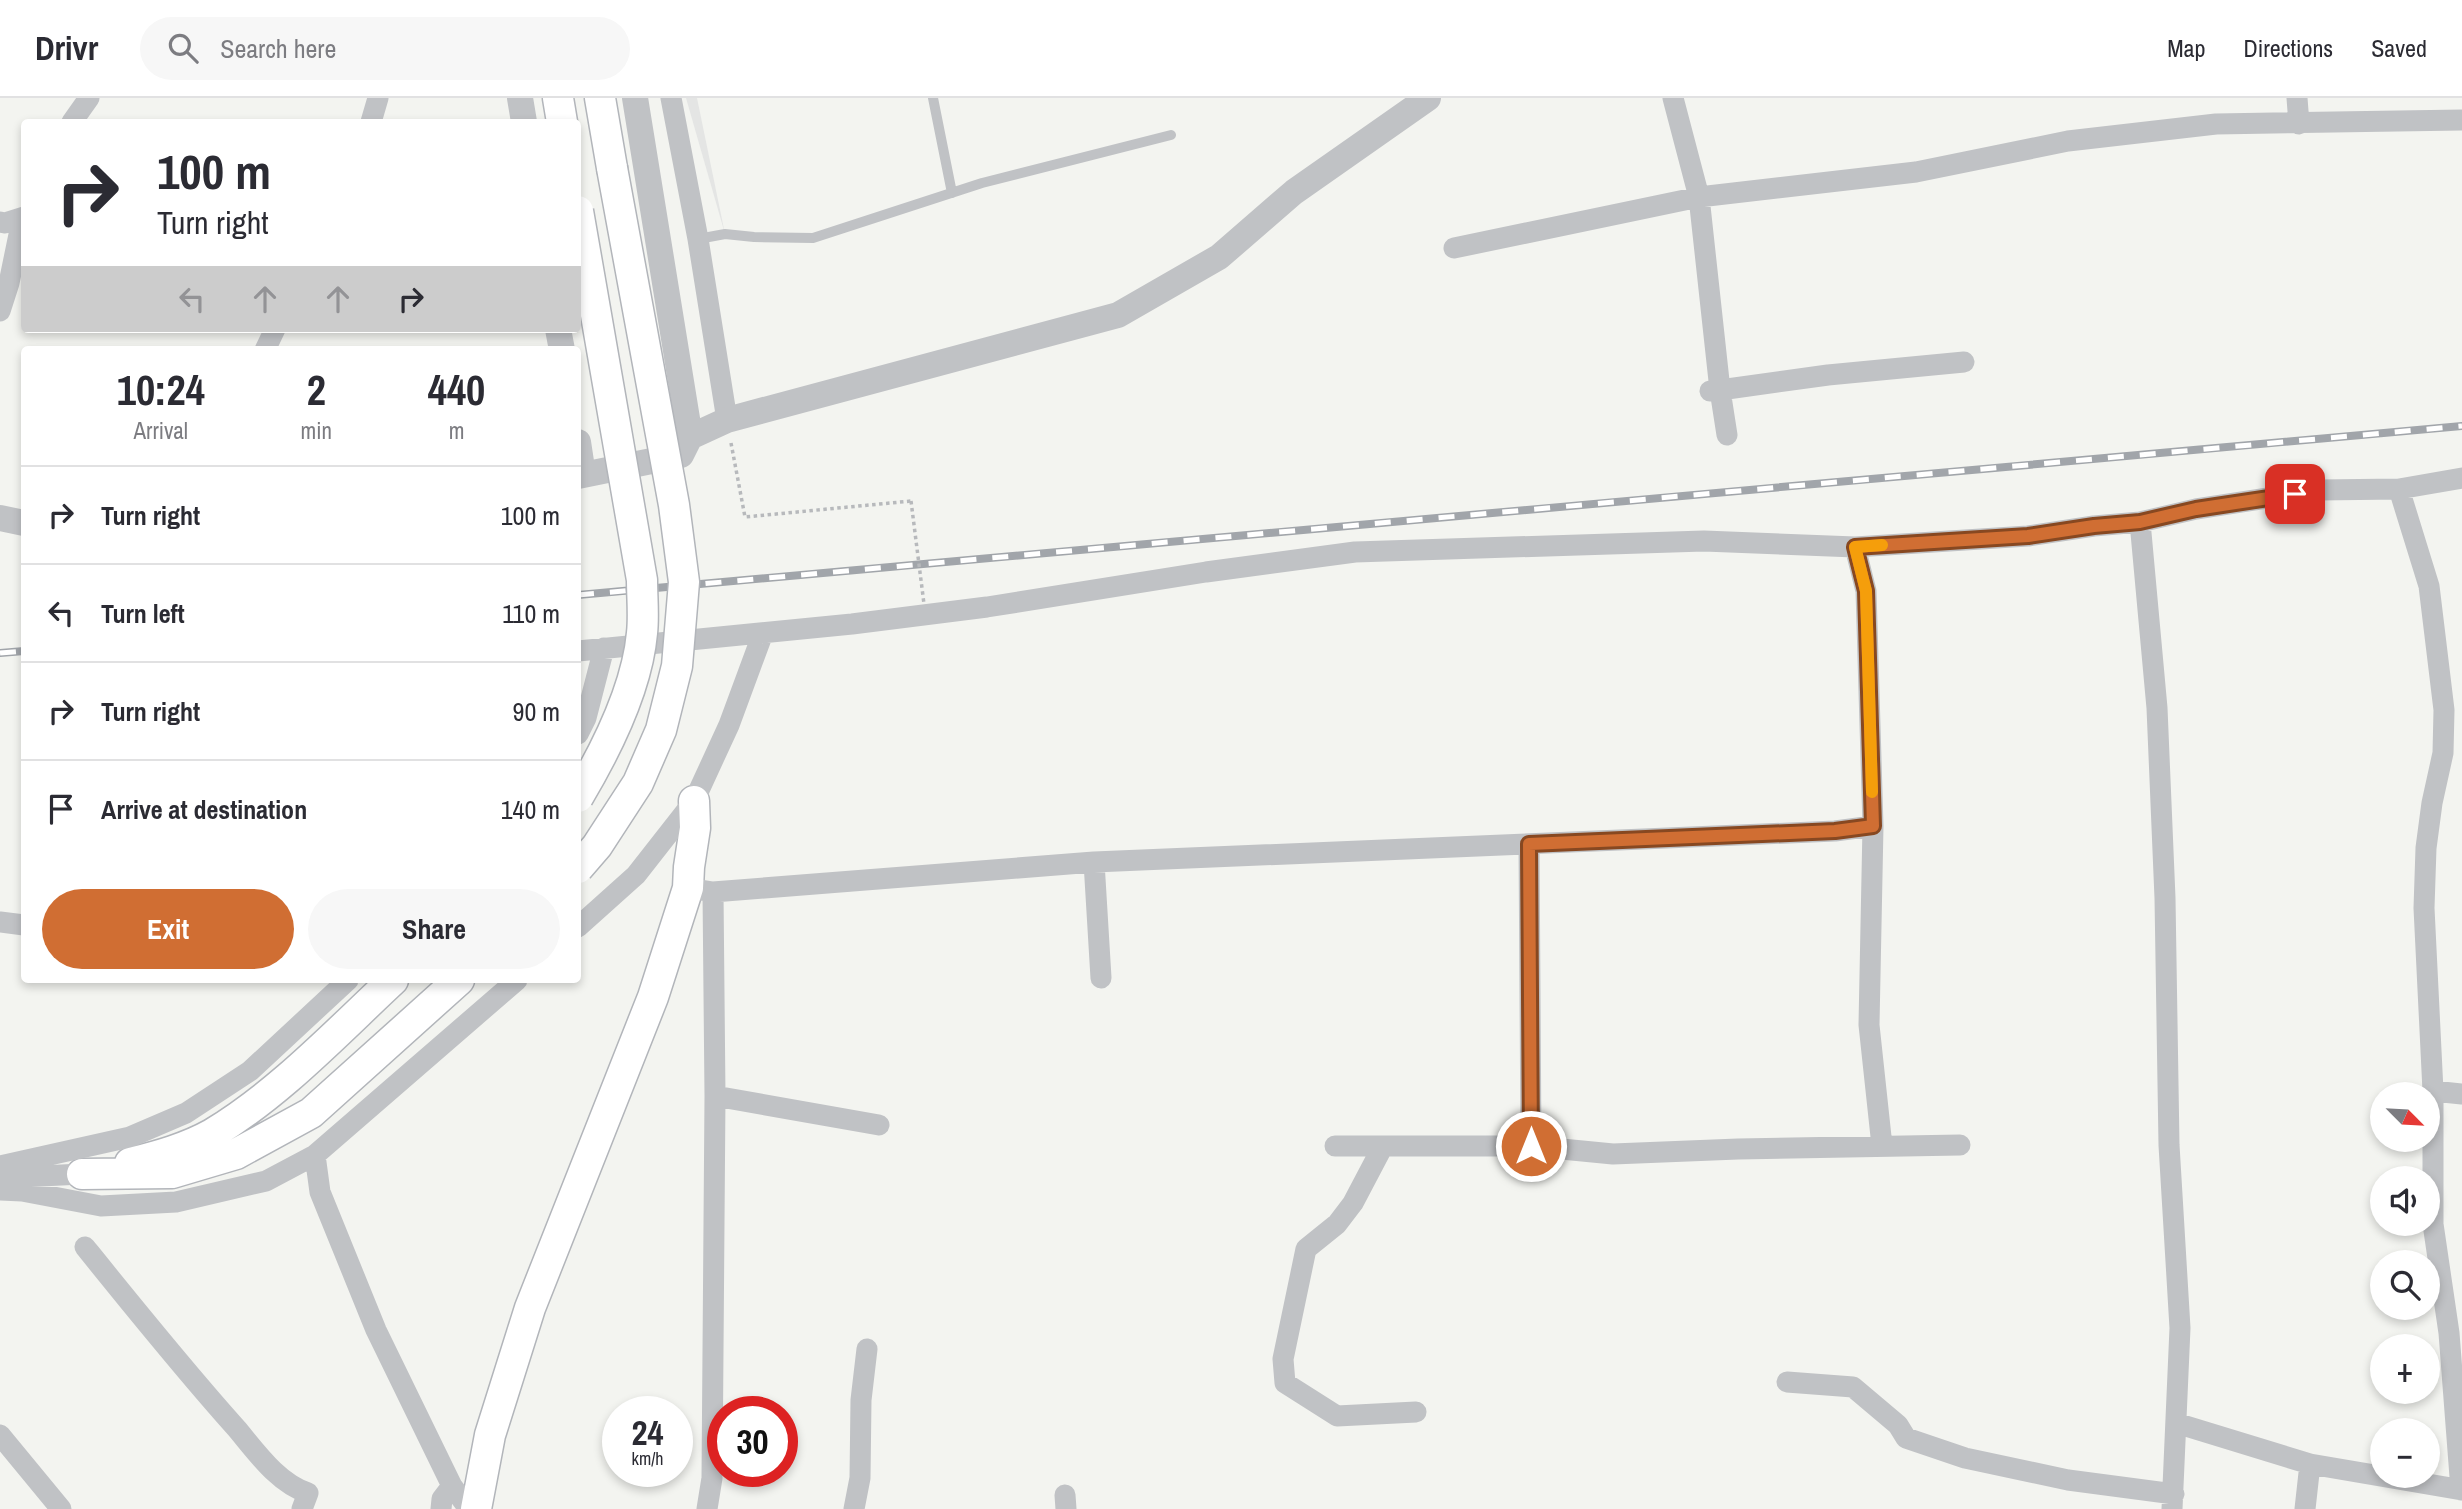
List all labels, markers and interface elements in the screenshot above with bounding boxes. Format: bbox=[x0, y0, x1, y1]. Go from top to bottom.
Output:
search box bbox=[140, 17, 630, 80]
text: Drivr bbox=[35, 26, 98, 70]
icon: search bbox=[164, 29, 202, 67]
text: Search here bbox=[220, 31, 336, 66]
text: Map bbox=[2167, 32, 2205, 64]
text: Directions bbox=[2243, 32, 2333, 64]
text: Saved bbox=[2371, 32, 2427, 64]
text: 100 m bbox=[157, 138, 271, 204]
icon: right bbox=[42, 147, 133, 238]
text: Turn right bbox=[157, 201, 269, 244]
icon: left bbox=[173, 280, 211, 318]
icon: ahead bbox=[246, 280, 284, 318]
icon: ahead bbox=[319, 280, 357, 318]
icon: right bbox=[392, 280, 430, 318]
text: 10:24 bbox=[117, 362, 205, 418]
text: 2 bbox=[307, 362, 326, 418]
text: 440 bbox=[428, 362, 485, 418]
text: Arrival bbox=[134, 415, 188, 446]
text: min bbox=[301, 415, 332, 446]
text: m bbox=[449, 415, 464, 446]
pin bbox=[2265, 464, 2325, 524]
icon: arrive bbox=[2276, 475, 2314, 513]
icon: right bbox=[42, 496, 80, 534]
text: Turn right bbox=[101, 498, 200, 533]
text: 100 m bbox=[501, 498, 560, 533]
icon: left bbox=[42, 594, 80, 632]
text: Turn left bbox=[101, 596, 185, 631]
text: 110 m bbox=[502, 596, 560, 631]
icon: right bbox=[42, 692, 80, 730]
text: Turn right bbox=[101, 694, 200, 729]
text: 90 m bbox=[513, 694, 560, 729]
icon: arrive bbox=[42, 790, 80, 828]
text: Arrive at destination bbox=[101, 792, 307, 827]
text: 140 m bbox=[501, 792, 560, 827]
button: Exit bbox=[42, 889, 294, 969]
button: Share bbox=[308, 889, 560, 969]
north arrow bbox=[2370, 1082, 2440, 1152]
map controls bbox=[2370, 1082, 2440, 1488]
position arrow bbox=[1494, 1109, 1568, 1183]
button: sound bbox=[2370, 1166, 2440, 1236]
button: search bbox=[2370, 1250, 2440, 1320]
button: + bbox=[2370, 1334, 2440, 1404]
speed limit sign: 30 bbox=[707, 1396, 798, 1487]
text: 24 bbox=[632, 1409, 663, 1456]
button: − bbox=[2370, 1418, 2440, 1488]
text: km/h bbox=[632, 1446, 664, 1471]

